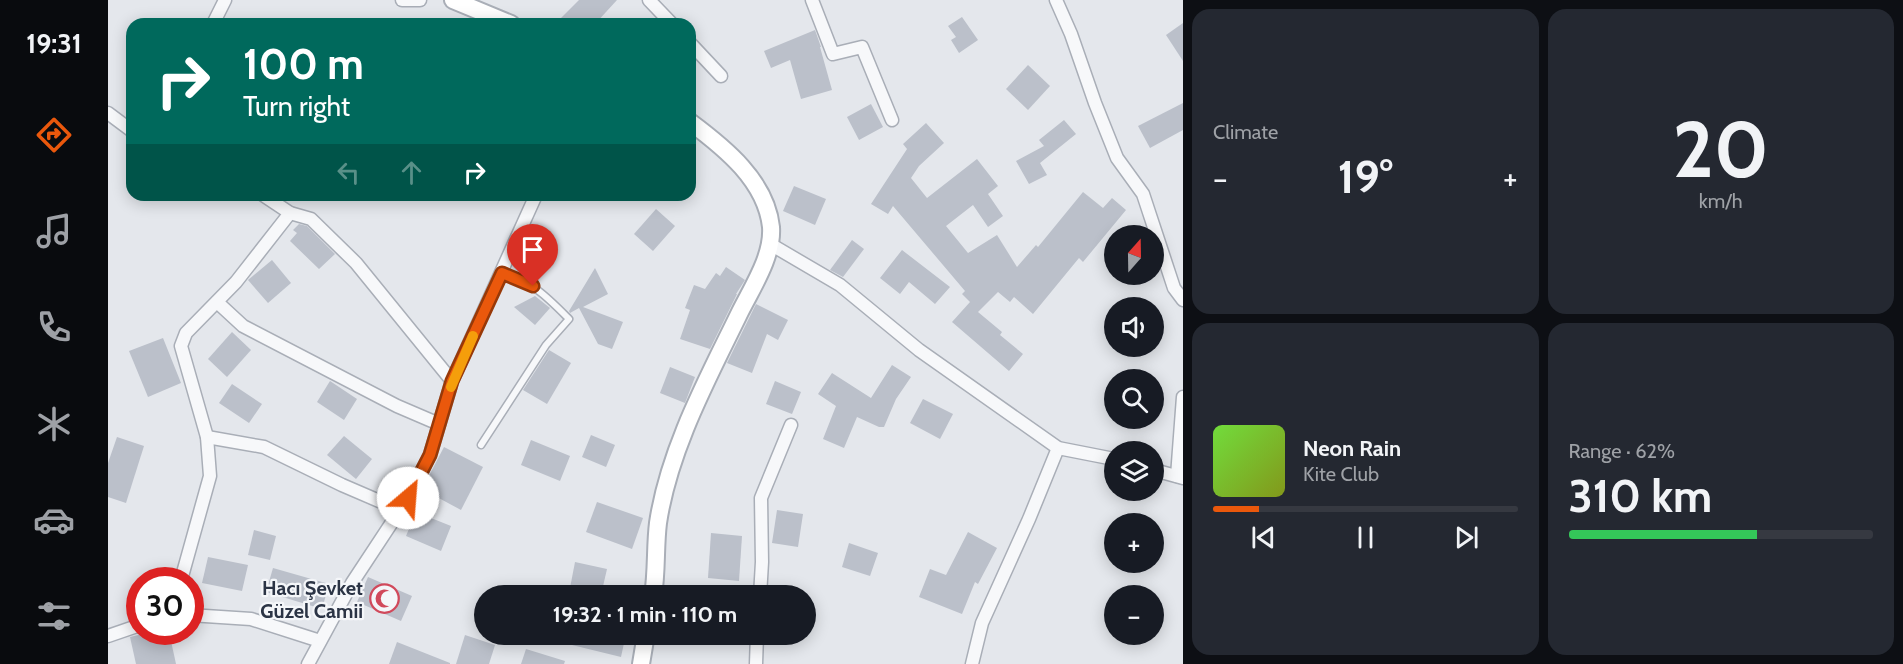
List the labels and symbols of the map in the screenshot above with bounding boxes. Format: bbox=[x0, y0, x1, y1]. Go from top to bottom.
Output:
pin bbox=[507, 224, 558, 286]
north arrow bbox=[1104, 225, 1164, 285]
position arrow bbox=[376, 466, 440, 530]
speed limit sign: 30 bbox=[126, 567, 204, 645]
place label: Hacı Şevket Güzel Camii bbox=[260, 576, 363, 623]
mosque icon: Hacı Şevket Güzel Camii bbox=[368, 583, 400, 615]

